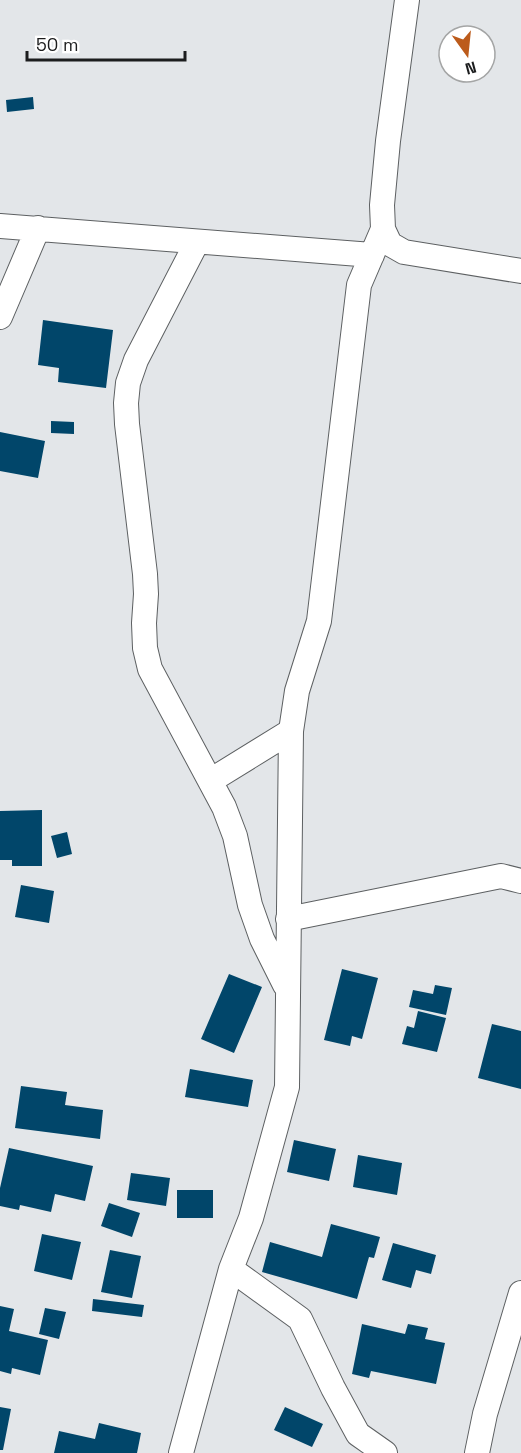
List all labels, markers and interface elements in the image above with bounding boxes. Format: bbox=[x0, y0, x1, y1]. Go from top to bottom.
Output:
scale bar bbox=[27, 24, 184, 62]
north arrow bbox=[437, 24, 497, 84]
text: 50 m bbox=[36, 33, 78, 56]
text: N bbox=[463, 56, 479, 80]

